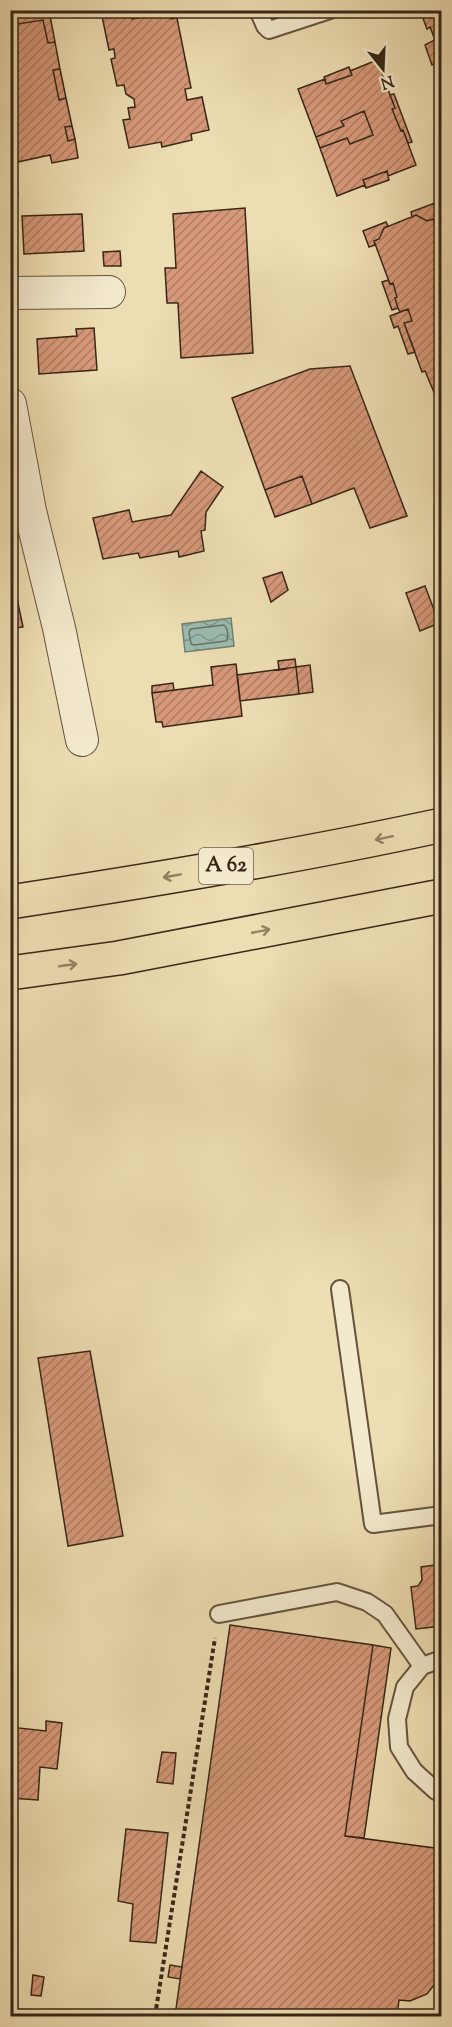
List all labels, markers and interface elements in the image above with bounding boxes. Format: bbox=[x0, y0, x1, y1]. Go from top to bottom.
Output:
north arrow bbox=[353, 39, 413, 99]
text: N bbox=[377, 68, 396, 94]
one-way arrow bbox=[375, 832, 394, 844]
road number: A 62 bbox=[199, 848, 253, 884]
one-way arrow bbox=[162, 871, 182, 882]
one-way arrow bbox=[250, 925, 270, 936]
one-way arrow bbox=[58, 959, 78, 970]

